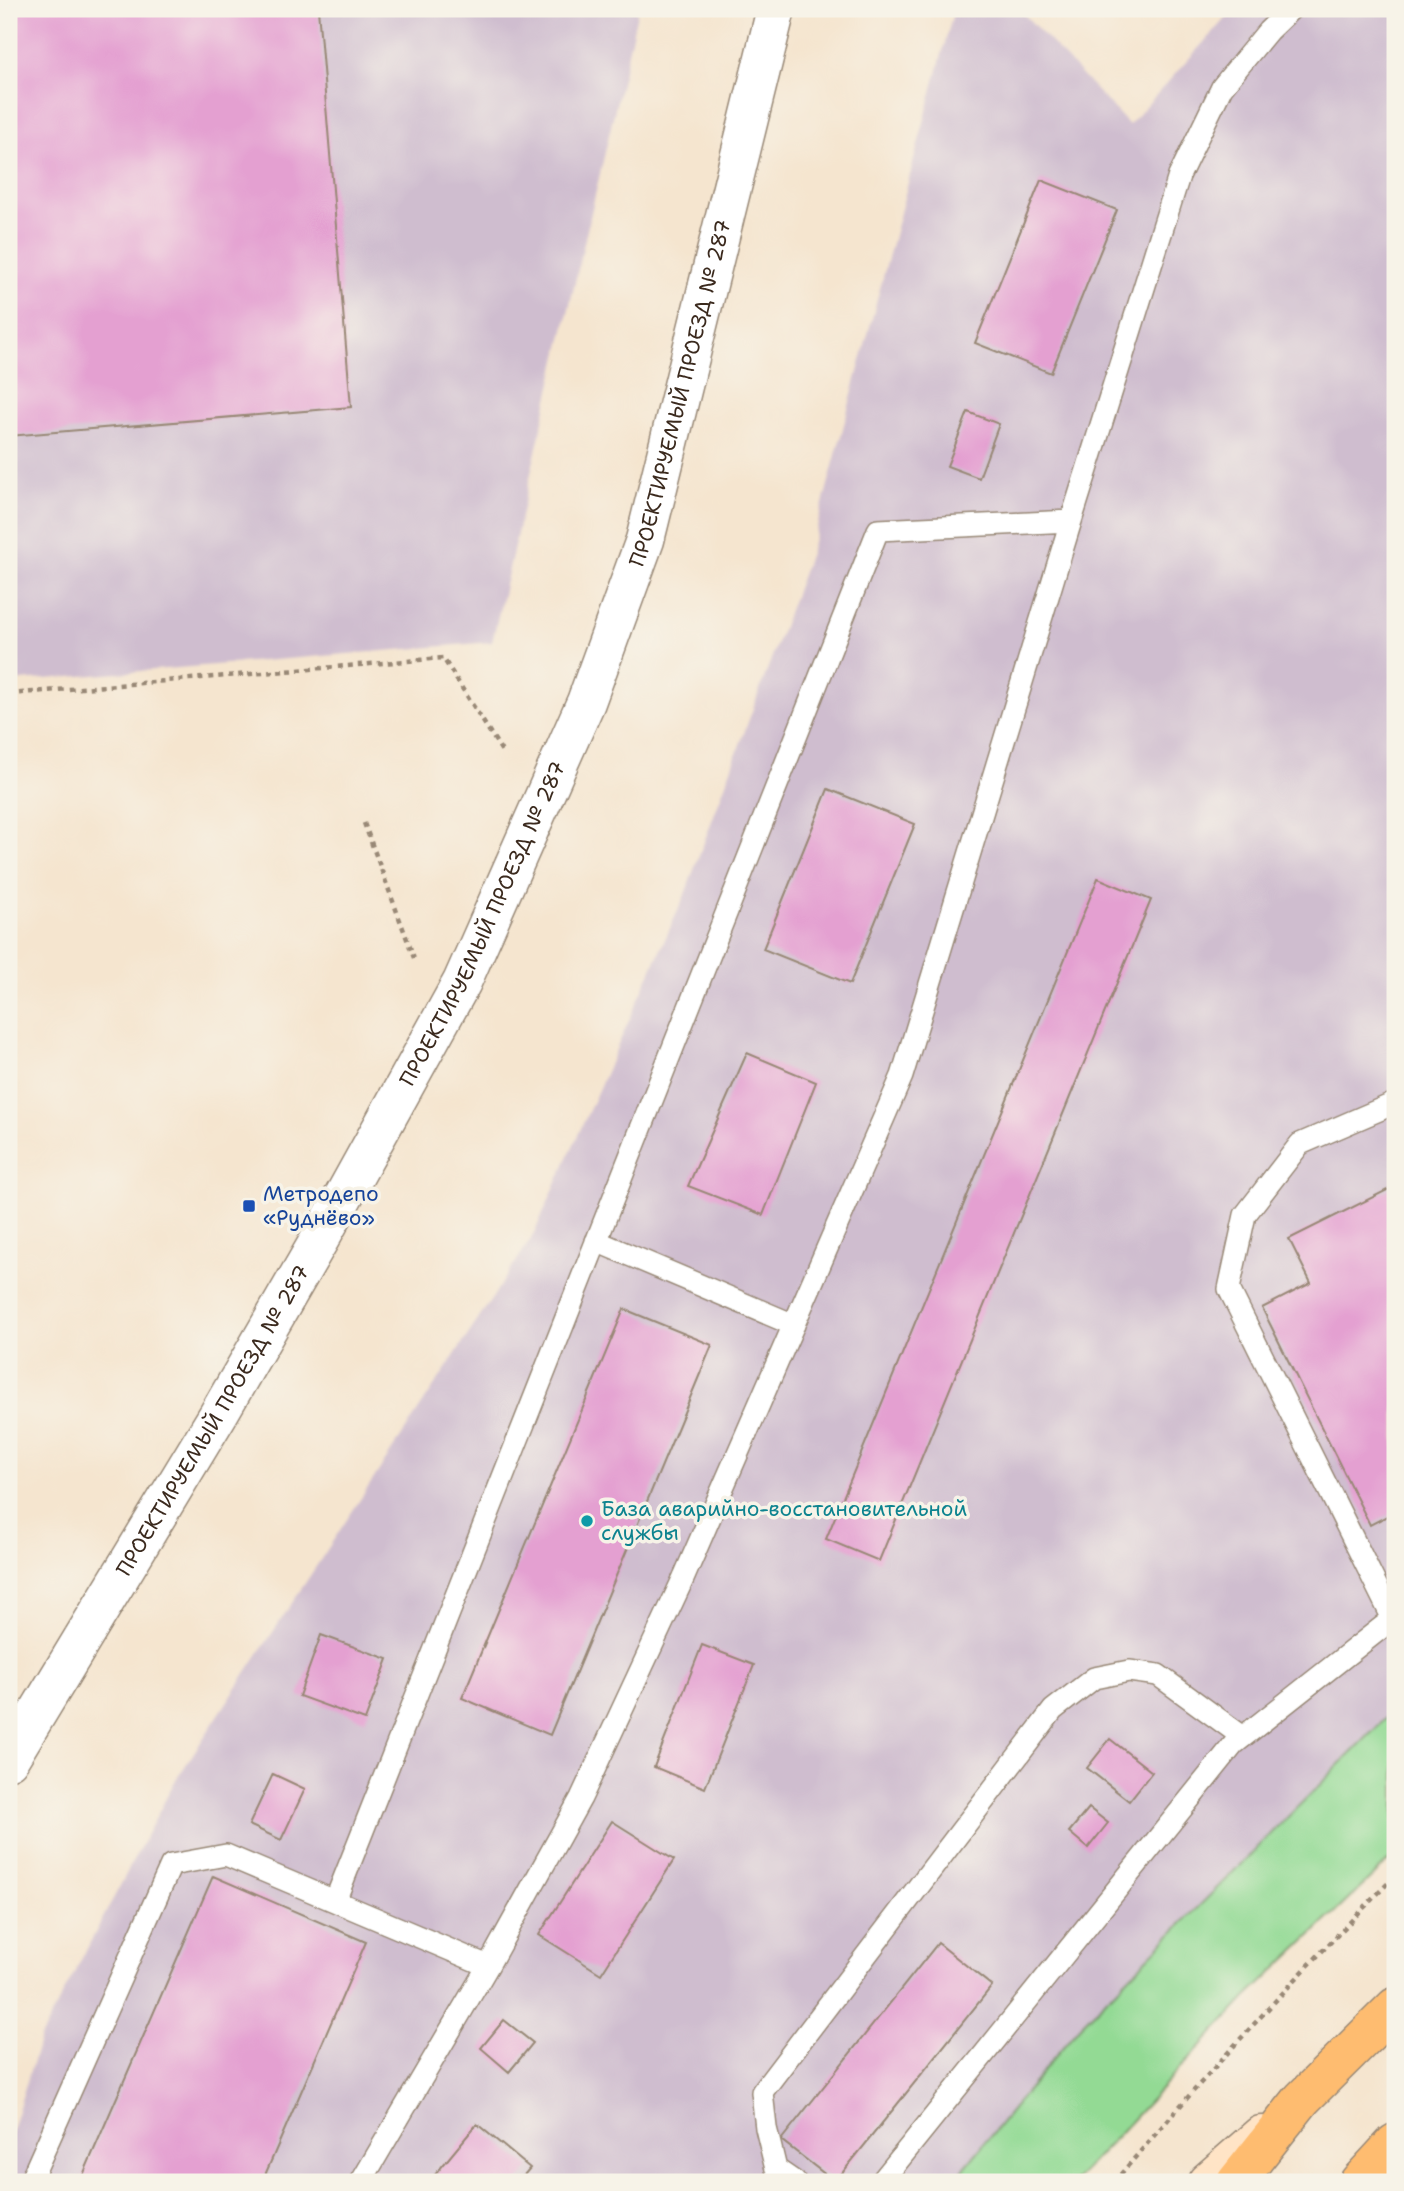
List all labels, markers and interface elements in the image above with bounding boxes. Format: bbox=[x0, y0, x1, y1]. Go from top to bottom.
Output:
street label: ПРОЕКТИРУЕМЫЙ ПРОЕЗД № 287 bbox=[622, 217, 738, 571]
street label: ПРОЕКТИРУЕМЫЙ ПРОЕЗД № 287 bbox=[393, 757, 572, 1091]
place label: Метродепо «Руднёво» bbox=[263, 1180, 379, 1232]
marker: Метродепо «Руднёво» bbox=[241, 1198, 257, 1214]
street label: ПРОЕКТИРУЕМЫЙ ПРОЕЗД № 287 bbox=[110, 1260, 316, 1581]
place label: База аварийно-восстановительной службы bbox=[601, 1495, 967, 1547]
marker: База аварийно-восстановительной службы bbox=[579, 1513, 595, 1529]

